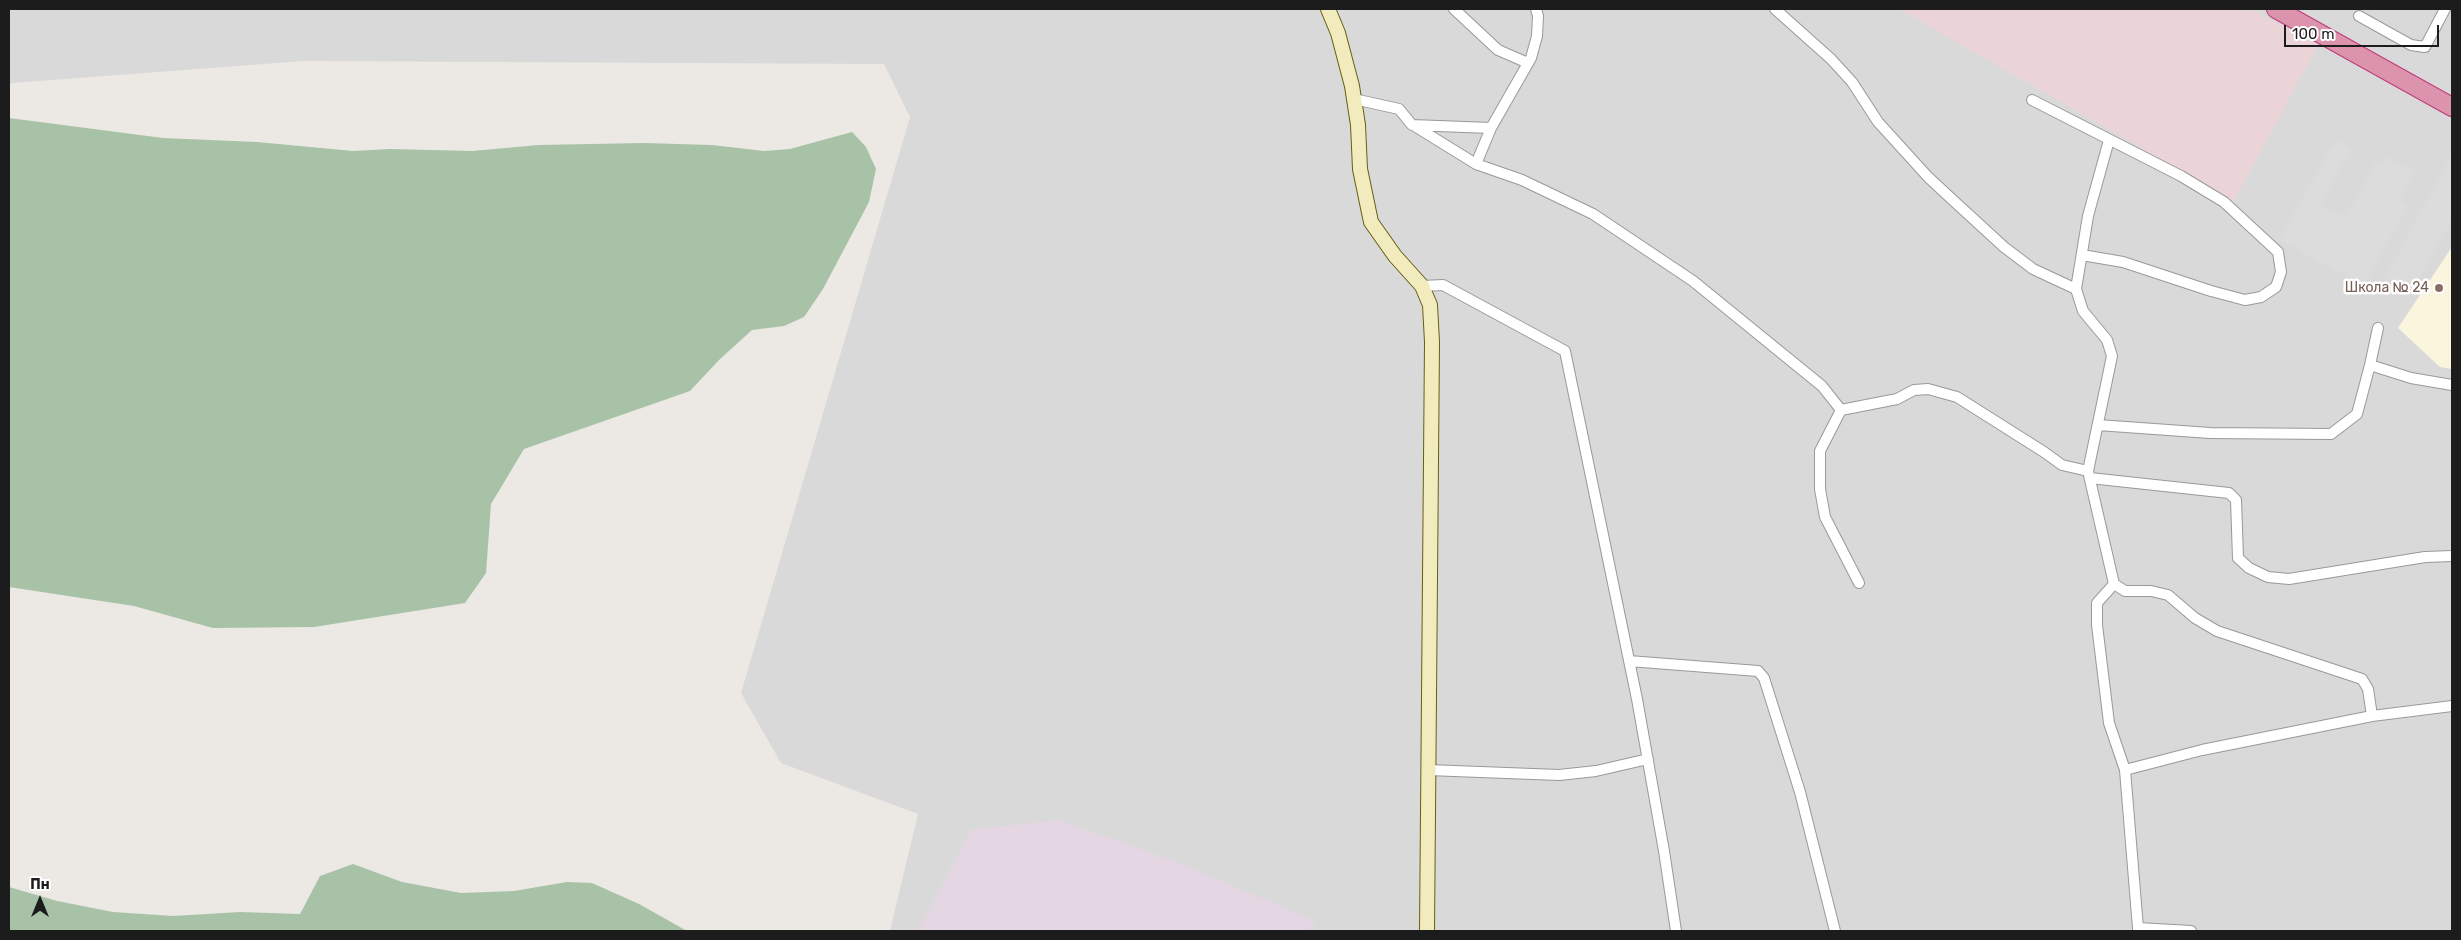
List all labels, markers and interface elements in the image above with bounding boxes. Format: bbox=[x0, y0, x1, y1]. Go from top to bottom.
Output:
scale bar bbox=[2286, 15, 2441, 47]
text: 100 m bbox=[2292, 25, 2334, 43]
place label: Школа № 24 bbox=[2345, 280, 2429, 296]
marker: Школа № 24 bbox=[2433, 282, 2445, 294]
north arrow bbox=[15, 875, 65, 925]
text: Пн bbox=[30, 876, 50, 893]

